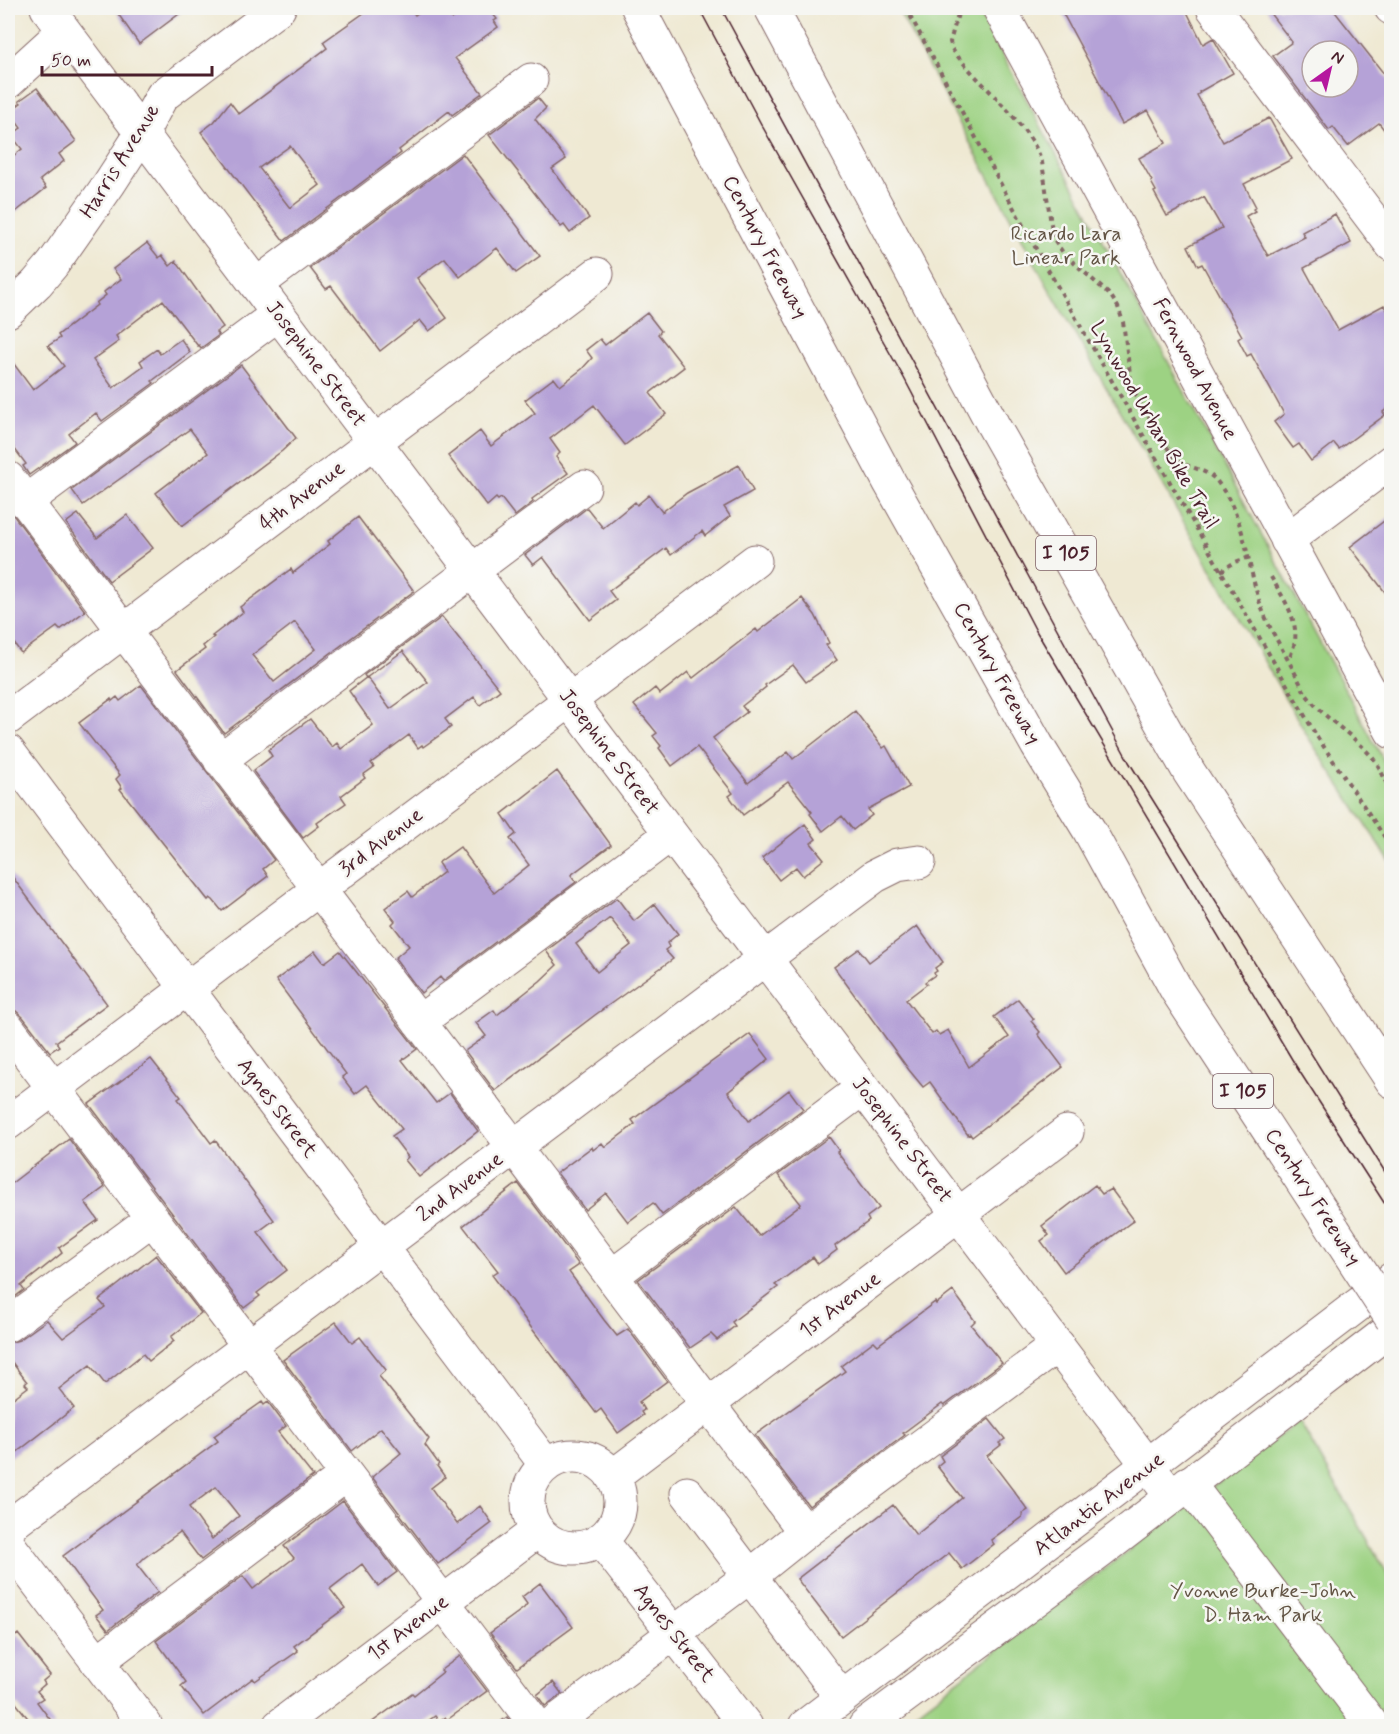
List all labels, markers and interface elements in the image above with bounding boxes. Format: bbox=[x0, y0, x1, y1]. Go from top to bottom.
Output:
scale bar bbox=[42, 39, 212, 77]
north arrow bbox=[1300, 39, 1360, 99]
text: N bbox=[1327, 46, 1348, 69]
text: 50 m bbox=[51, 49, 91, 73]
street label: Harris Avenue bbox=[74, 98, 167, 224]
street label: Century Freeway bbox=[715, 171, 815, 323]
park label: Ricardo Lara Linear Park bbox=[1011, 220, 1121, 272]
street label: Fernwood Avenue bbox=[1146, 293, 1244, 445]
street label: Josephine Street bbox=[259, 295, 373, 433]
street label: Lynwood Urban Bike Trail bbox=[1083, 316, 1225, 534]
street label: 4th Avenue bbox=[253, 454, 351, 538]
road number: I 105 bbox=[1036, 536, 1096, 570]
street label: Century Freeway bbox=[946, 597, 1048, 749]
street label: Josephine Street bbox=[552, 683, 666, 821]
street label: 3rd Avenue bbox=[333, 801, 429, 883]
street label: Agnes Street bbox=[230, 1052, 324, 1164]
street label: Josephine Street bbox=[845, 1071, 959, 1209]
road number: I 105 bbox=[1213, 1074, 1273, 1108]
street label: Century Freeway bbox=[1258, 1123, 1368, 1271]
street label: 2nd Avenue bbox=[411, 1145, 509, 1229]
street label: 1st Avenue bbox=[793, 1265, 887, 1345]
street label: Atlantic Avenue bbox=[1028, 1446, 1170, 1562]
park label: Yvonne Burke-John D. Ham Park bbox=[1170, 1577, 1356, 1629]
street label: Agnes Street bbox=[627, 1578, 722, 1689]
street label: 1st Avenue bbox=[361, 1588, 455, 1668]

